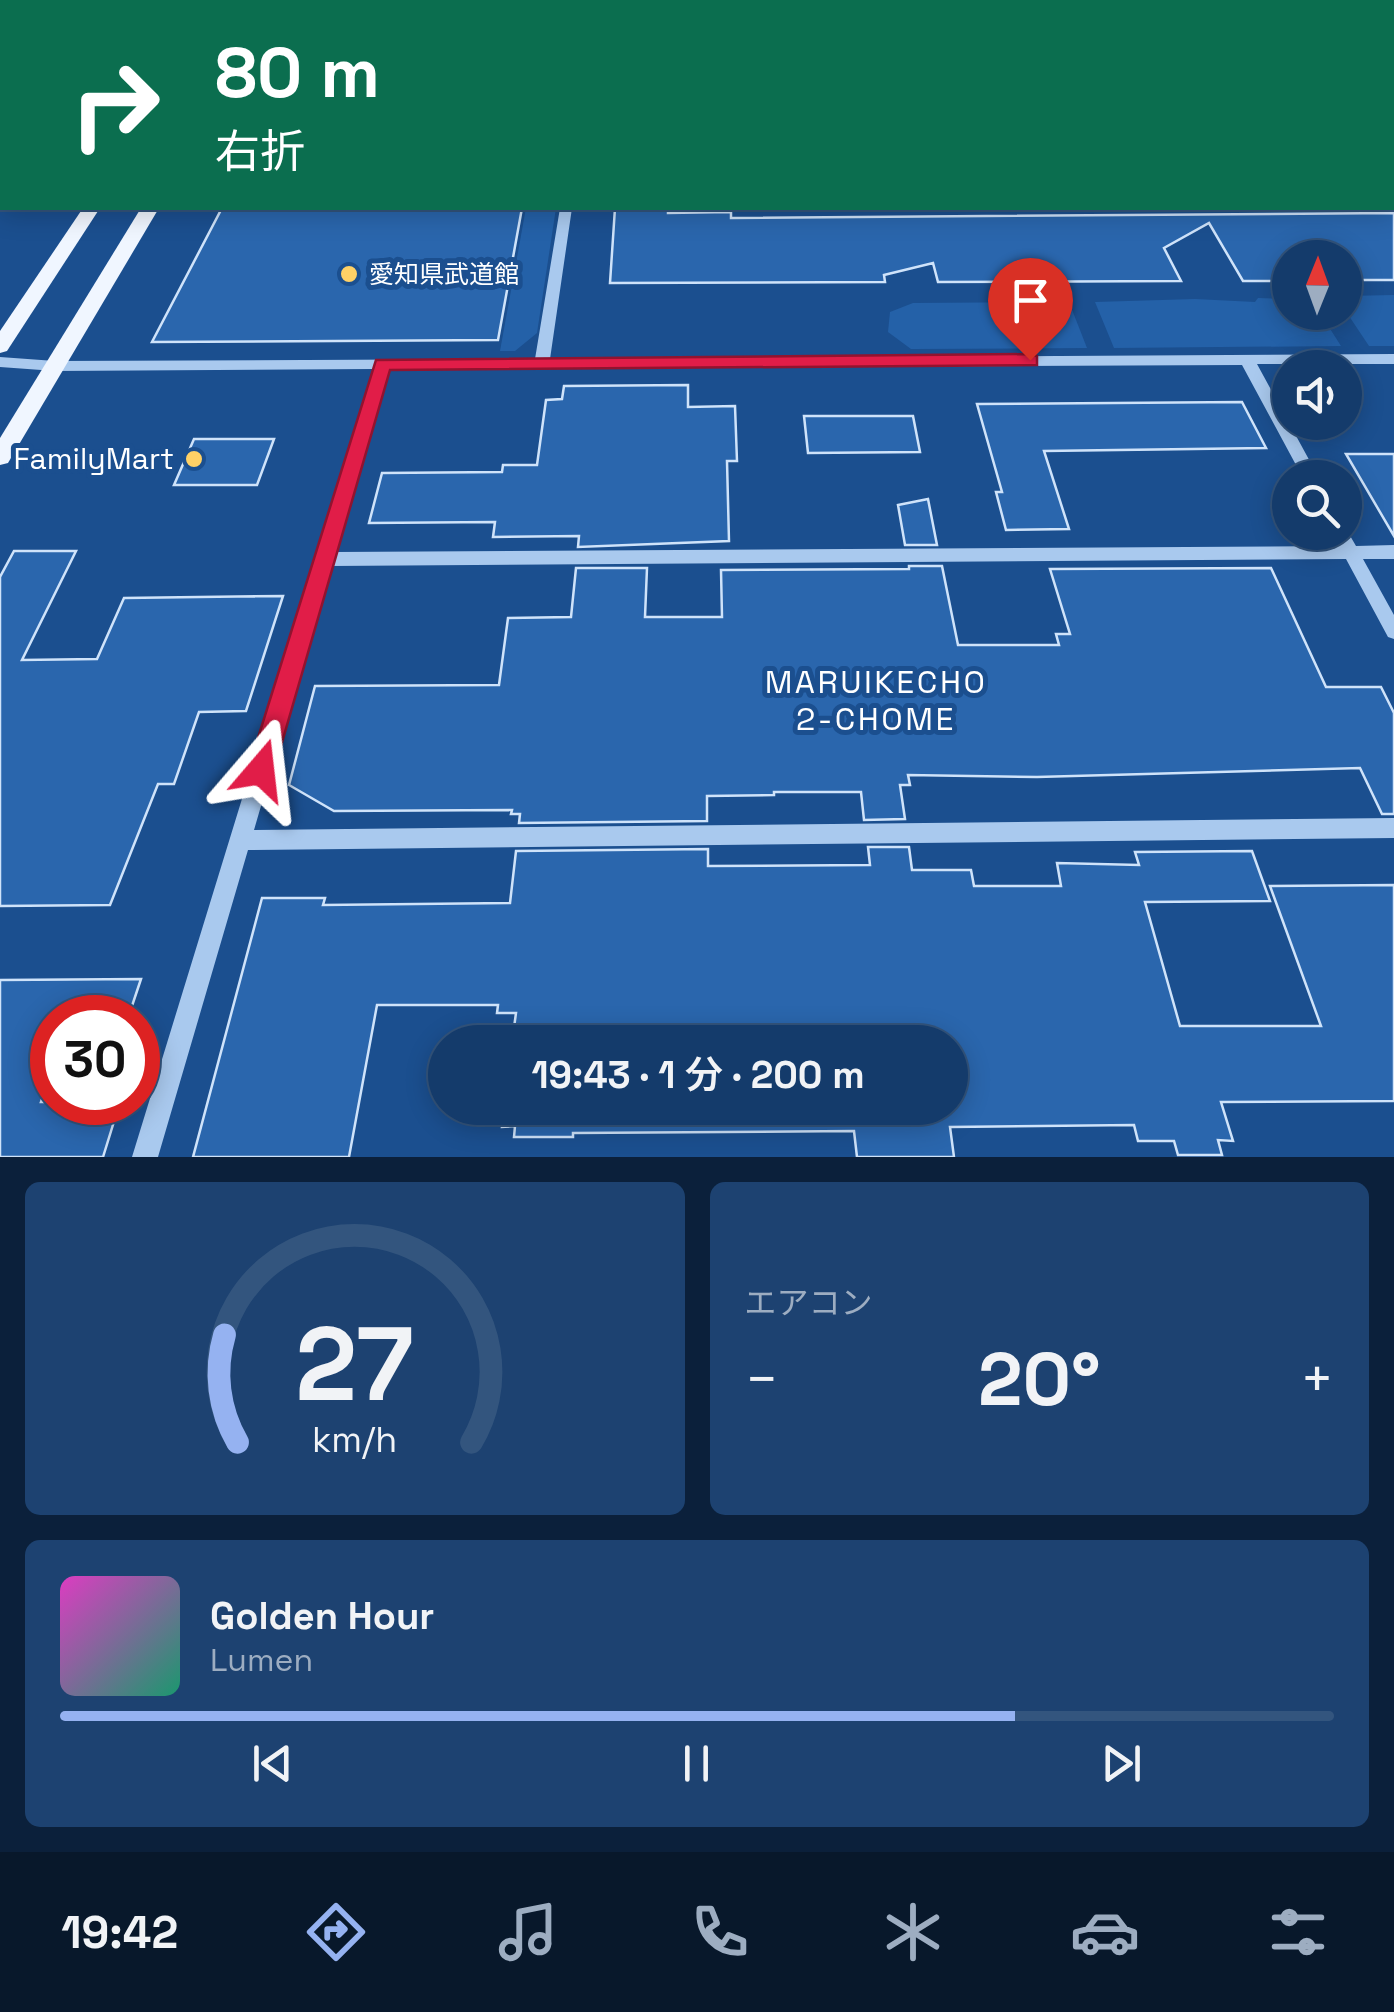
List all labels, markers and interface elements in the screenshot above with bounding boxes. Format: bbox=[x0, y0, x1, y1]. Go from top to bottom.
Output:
text: 80 m bbox=[215, 28, 380, 117]
icon: right bbox=[50, 40, 180, 170]
text: 右折 bbox=[215, 123, 305, 180]
north arrow bbox=[1272, 240, 1362, 330]
map controls bbox=[1272, 240, 1362, 550]
place label: 愛知県武道館 bbox=[369, 258, 519, 290]
pin bbox=[988, 258, 1073, 361]
marker: 愛知県武道館 bbox=[338, 263, 360, 285]
icon: arrive bbox=[1003, 273, 1058, 328]
button: sound bbox=[1272, 350, 1362, 440]
place label: FamilyMart bbox=[14, 439, 174, 478]
marker: FamilyMart bbox=[183, 448, 205, 470]
button: search bbox=[1272, 460, 1362, 550]
district label: MARUIKECHO 2-CHOME bbox=[765, 662, 987, 739]
position arrow bbox=[209, 718, 313, 822]
speed limit sign: 30 bbox=[30, 995, 160, 1125]
text: 19:43 · 1 分 · 200 m bbox=[531, 1051, 865, 1099]
text: エアコン bbox=[745, 1283, 873, 1323]
text: 27 bbox=[296, 1298, 414, 1430]
text: 20° bbox=[978, 1331, 1101, 1427]
text: − bbox=[745, 1344, 779, 1414]
text: + bbox=[1300, 1344, 1334, 1414]
text: km/h bbox=[312, 1417, 397, 1462]
text: Golden Hour bbox=[210, 1592, 434, 1640]
text: Lumen bbox=[210, 1640, 313, 1680]
icon: previous bbox=[245, 1736, 300, 1791]
icon: pause bbox=[669, 1736, 724, 1791]
icon: next bbox=[1094, 1736, 1149, 1791]
icon: directions bbox=[301, 1897, 371, 1967]
icon: music bbox=[493, 1897, 563, 1967]
icon: phone bbox=[685, 1897, 755, 1967]
icon: climate bbox=[878, 1897, 948, 1967]
icon: car bbox=[1070, 1897, 1140, 1967]
icon: filters bbox=[1263, 1897, 1333, 1967]
text: 19:42 bbox=[61, 1904, 178, 1961]

